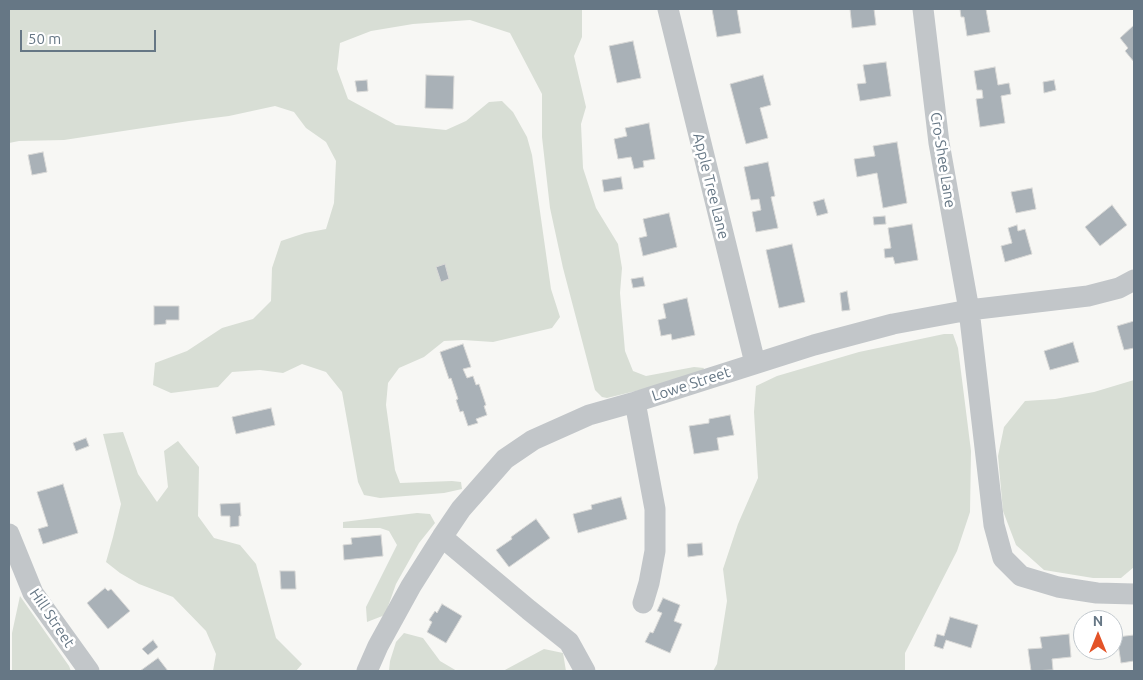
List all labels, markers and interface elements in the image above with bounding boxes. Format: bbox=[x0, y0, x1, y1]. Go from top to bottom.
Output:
scale bar bbox=[22, 20, 159, 52]
text: 50 m bbox=[28, 30, 61, 47]
street label: Cro-Shee Lane bbox=[927, 111, 959, 209]
street label: Apple Tree Lane bbox=[689, 131, 733, 241]
street label: Lowe Street bbox=[649, 363, 733, 405]
street label: Hill Street bbox=[26, 585, 78, 651]
north arrow bbox=[1073, 610, 1123, 660]
text: N bbox=[1093, 613, 1103, 629]

